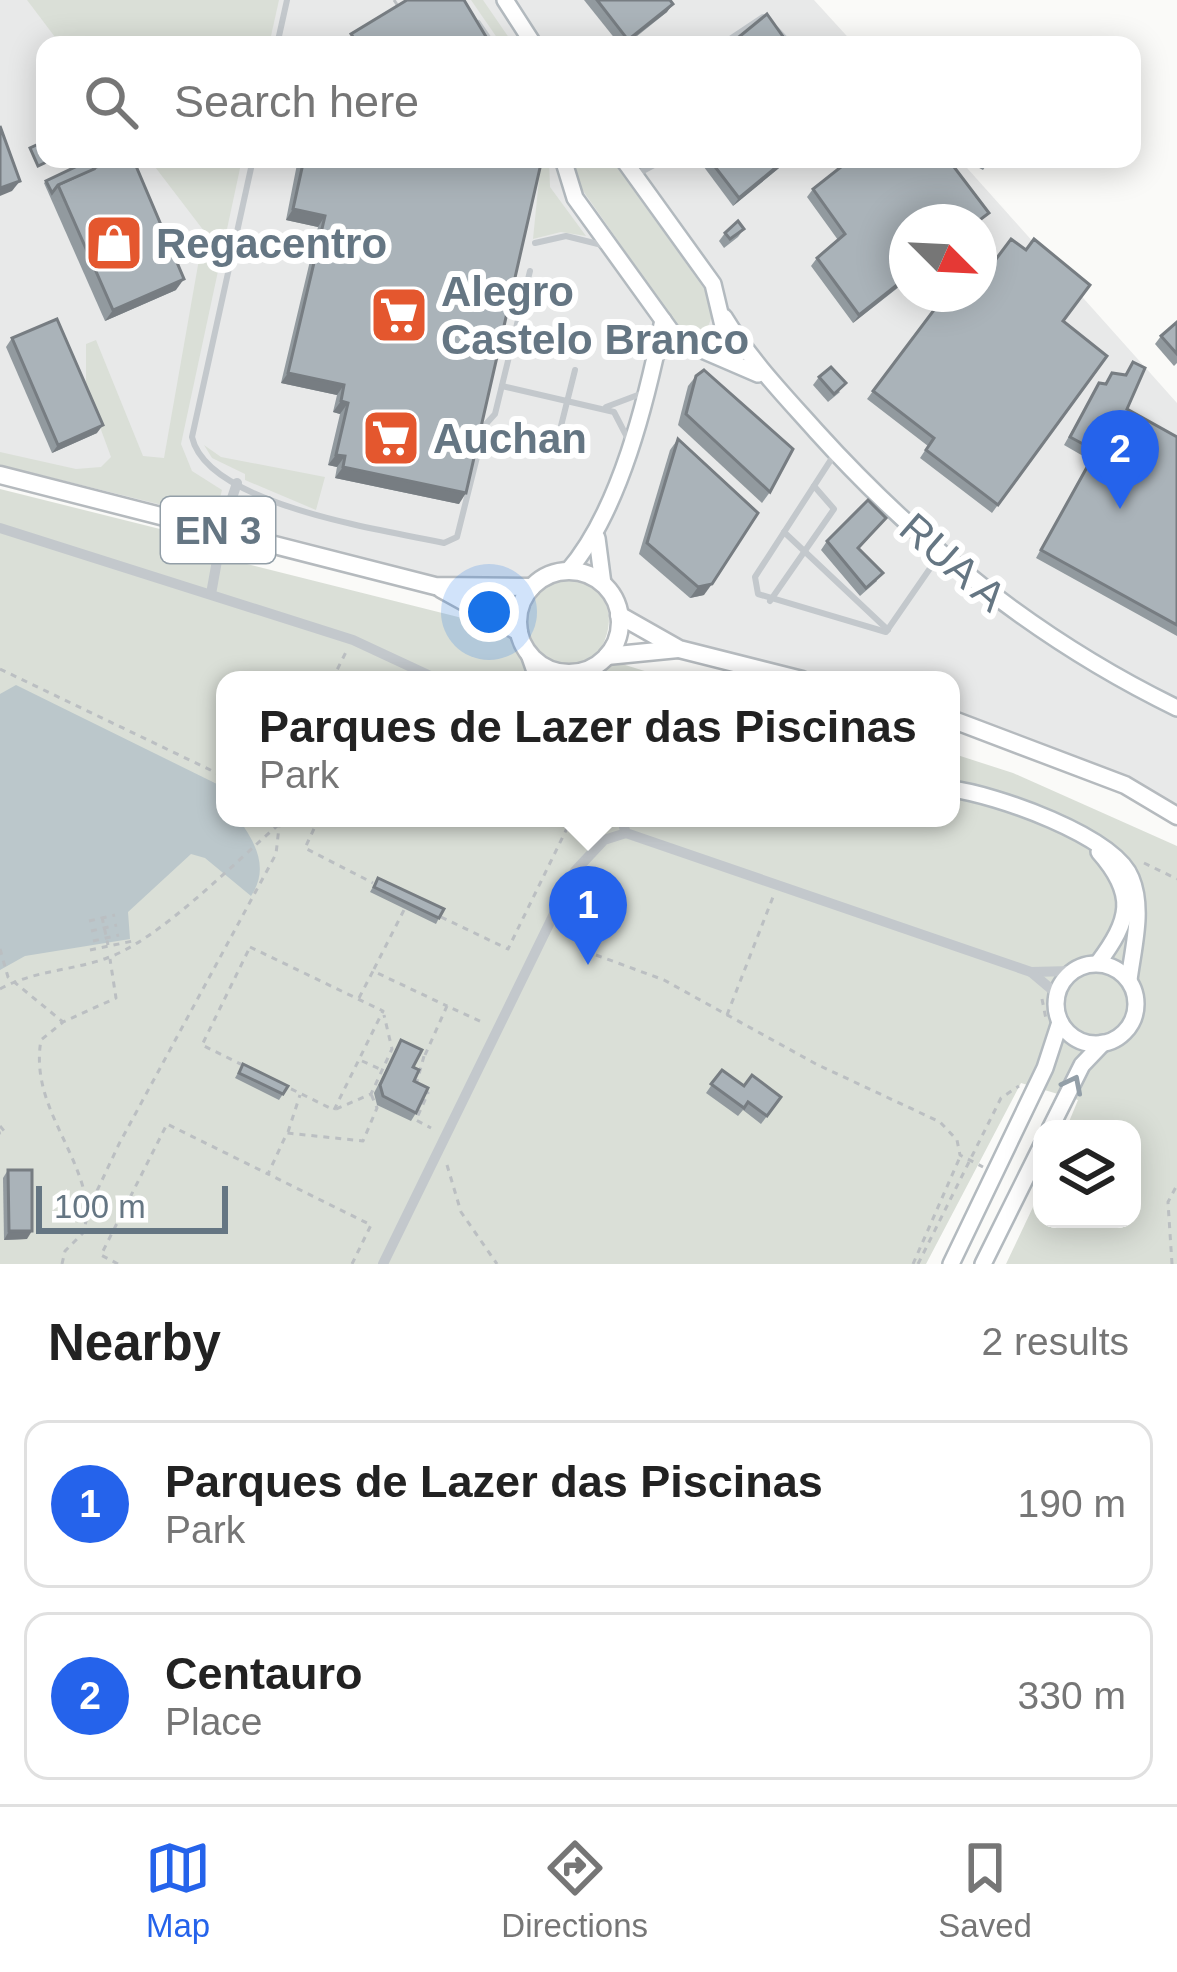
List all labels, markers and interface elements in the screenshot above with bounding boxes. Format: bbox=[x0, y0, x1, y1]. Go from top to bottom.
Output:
search box bbox=[36, 36, 1141, 168]
icon: search bbox=[78, 69, 144, 135]
text: Search here bbox=[174, 76, 419, 127]
north arrow bbox=[889, 204, 997, 312]
shop icon: Regacentro bbox=[83, 212, 145, 274]
place label: Regacentro bbox=[156, 220, 387, 267]
place label: Alegro Castelo Branco bbox=[441, 268, 749, 363]
supermarket icon: Alegro Castelo Branco bbox=[368, 284, 430, 346]
supermarket icon: Auchan bbox=[360, 407, 422, 469]
pin: 2 bbox=[1081, 410, 1159, 509]
place label: Auchan bbox=[433, 415, 587, 462]
road number: EN 3 bbox=[161, 497, 275, 563]
street label: RUA A bbox=[891, 504, 1015, 620]
your location bbox=[459, 582, 519, 642]
popup bbox=[216, 671, 960, 827]
text: Parques de Lazer das Piscinas bbox=[259, 701, 917, 752]
text: Park bbox=[259, 753, 339, 796]
pin: 1 bbox=[549, 866, 627, 965]
one-way arrow bbox=[1058, 1074, 1081, 1096]
map controls bbox=[1033, 1120, 1141, 1228]
button: layers bbox=[1033, 1120, 1141, 1228]
scale bar bbox=[36, 1180, 228, 1233]
text: 100 m bbox=[54, 1188, 146, 1225]
text: Nearby bbox=[48, 1314, 221, 1371]
text: 2 results bbox=[982, 1320, 1129, 1363]
text: Parques de Lazer das Piscinas bbox=[165, 1456, 823, 1507]
text: 1 bbox=[79, 1482, 101, 1525]
text: 190 m bbox=[1018, 1482, 1126, 1525]
text: Park bbox=[165, 1508, 245, 1551]
text: Centauro bbox=[165, 1648, 363, 1699]
text: 2 bbox=[79, 1674, 101, 1717]
text: 330 m bbox=[1018, 1674, 1126, 1717]
text: Place bbox=[165, 1700, 263, 1743]
tab: Map bbox=[145, 1835, 211, 1945]
tab: Directions bbox=[501, 1835, 648, 1945]
tab: Saved bbox=[938, 1835, 1032, 1945]

